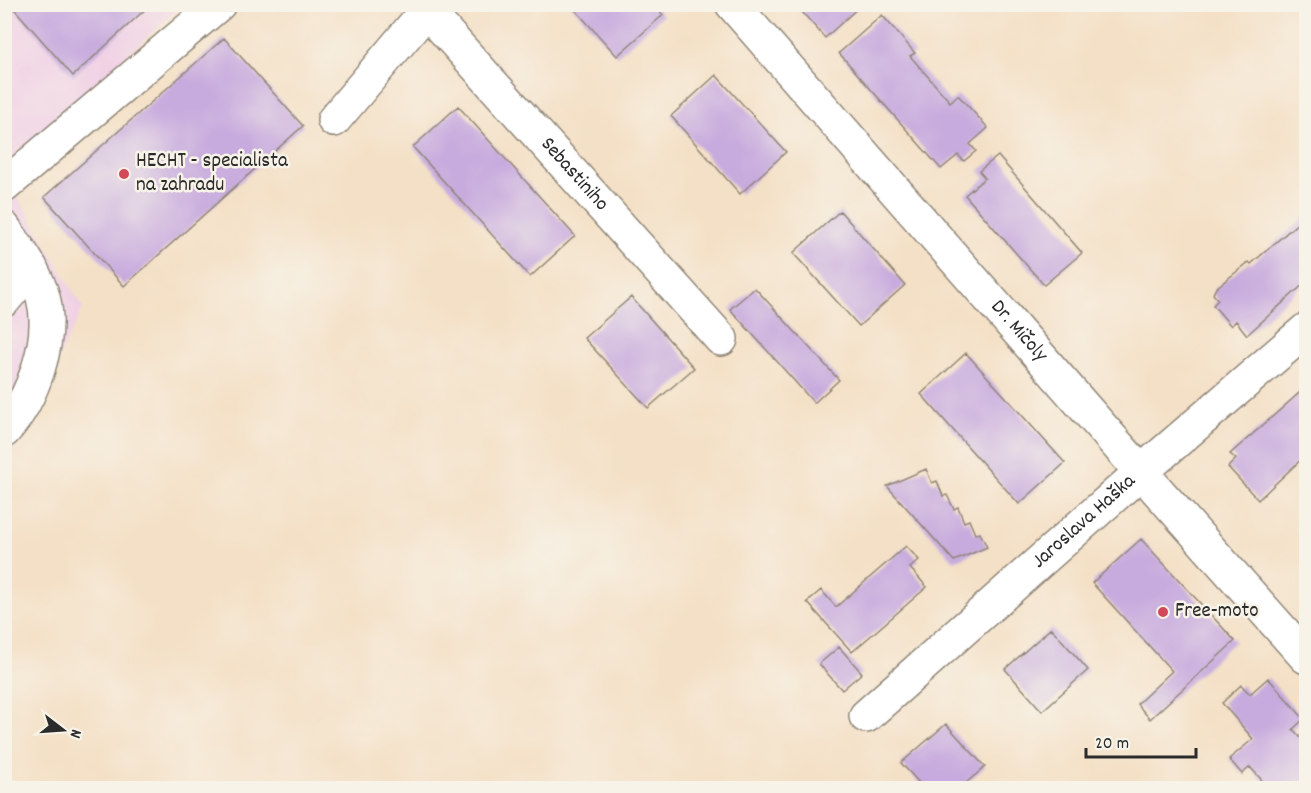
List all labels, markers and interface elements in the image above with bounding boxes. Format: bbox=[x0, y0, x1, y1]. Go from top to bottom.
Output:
street label: Sebastiniho bbox=[532, 131, 615, 219]
place label: HECHT - specialista na zahradu bbox=[136, 147, 289, 201]
marker: HECHT - specialista na zahradu bbox=[117, 167, 131, 181]
street label: Dr. Mičoly bbox=[982, 294, 1054, 370]
street label: Jaroslava Haška bbox=[1026, 467, 1144, 577]
place label: Free-moto bbox=[1175, 597, 1259, 627]
marker: Free-moto bbox=[1156, 605, 1170, 619]
north arrow bbox=[33, 700, 93, 760]
scale bar bbox=[1086, 721, 1196, 759]
text: N bbox=[63, 727, 87, 741]
text: 20 m bbox=[1095, 732, 1129, 757]

